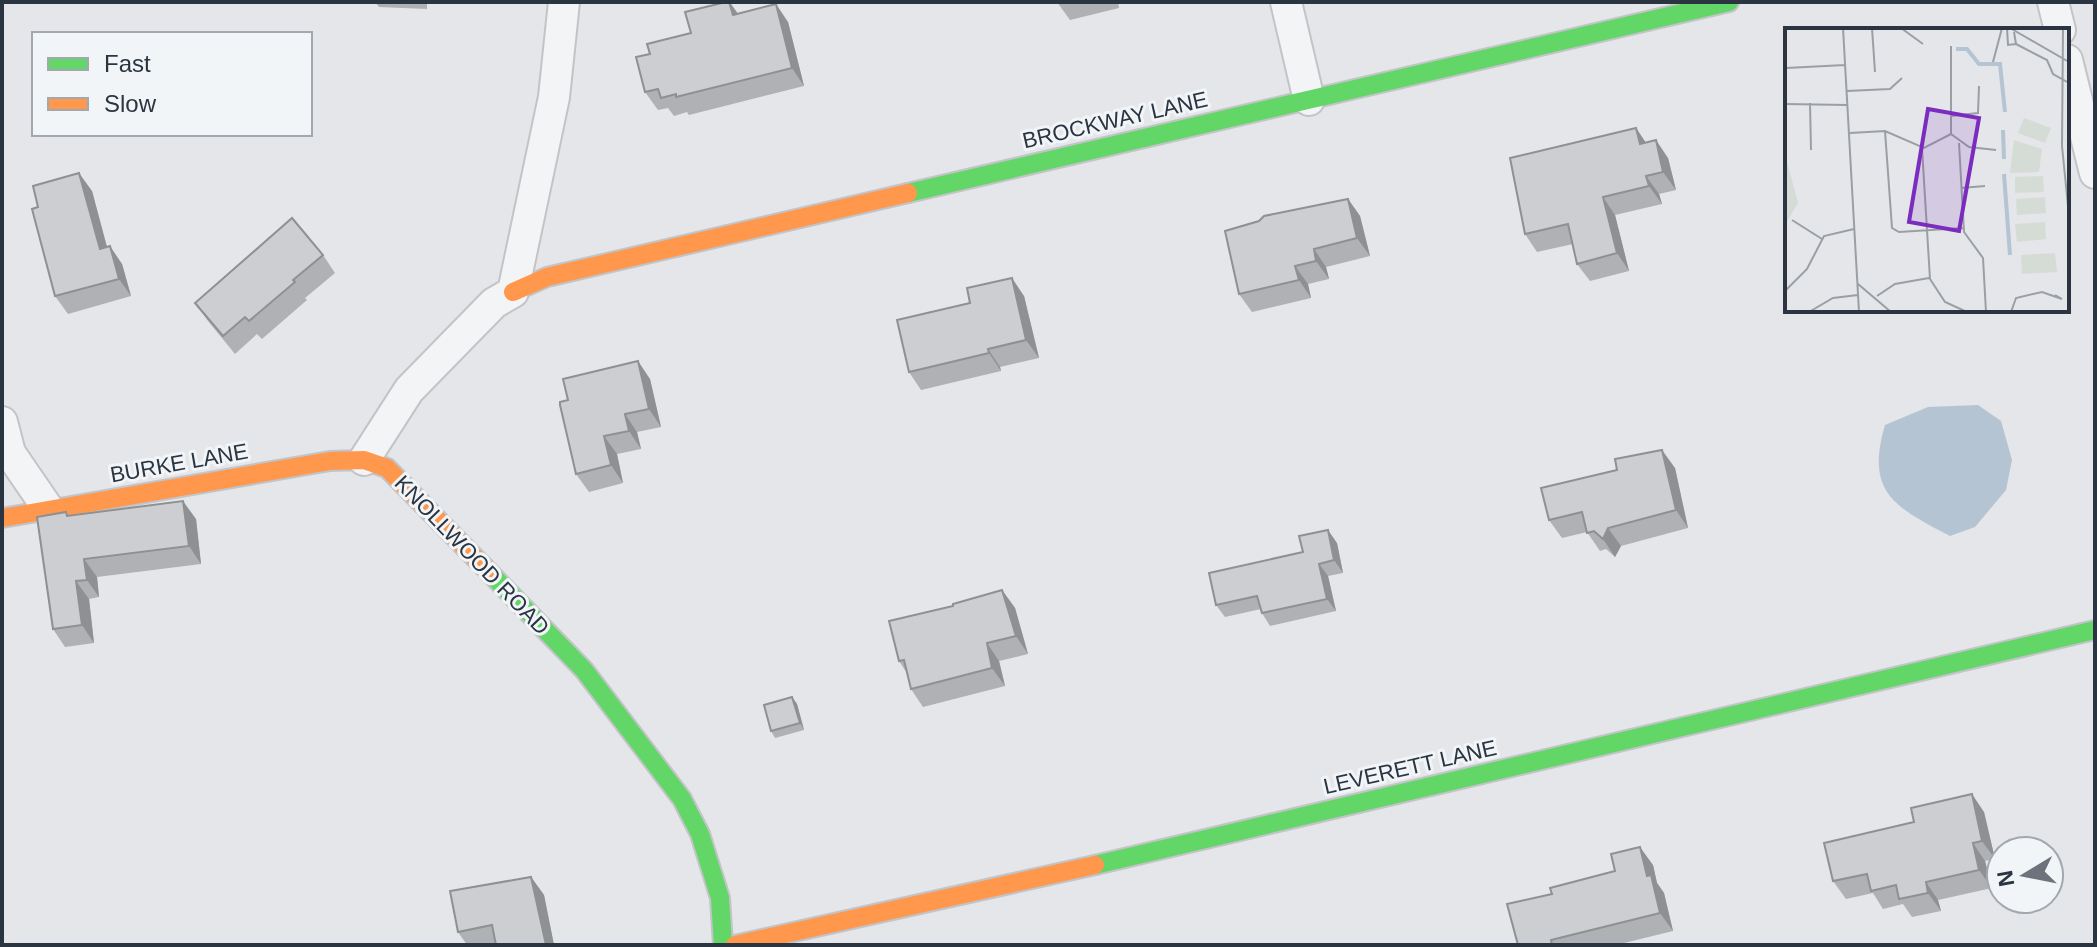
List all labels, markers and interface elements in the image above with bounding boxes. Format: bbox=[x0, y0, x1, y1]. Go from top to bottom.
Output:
inset map bbox=[1785, 28, 2069, 312]
legend bbox=[32, 32, 312, 136]
text: Fast bbox=[104, 50, 151, 77]
street label: BROCKWAY LANE bbox=[1020, 87, 1210, 153]
text: Slow bbox=[104, 90, 157, 117]
street label: BURKE LANE bbox=[108, 439, 250, 487]
street label: KNOLLWOOD ROAD bbox=[390, 470, 554, 640]
street label: LEVERETT LANE bbox=[1321, 735, 1499, 799]
north arrow bbox=[1985, 835, 2065, 915]
text: N bbox=[1992, 868, 2019, 888]

